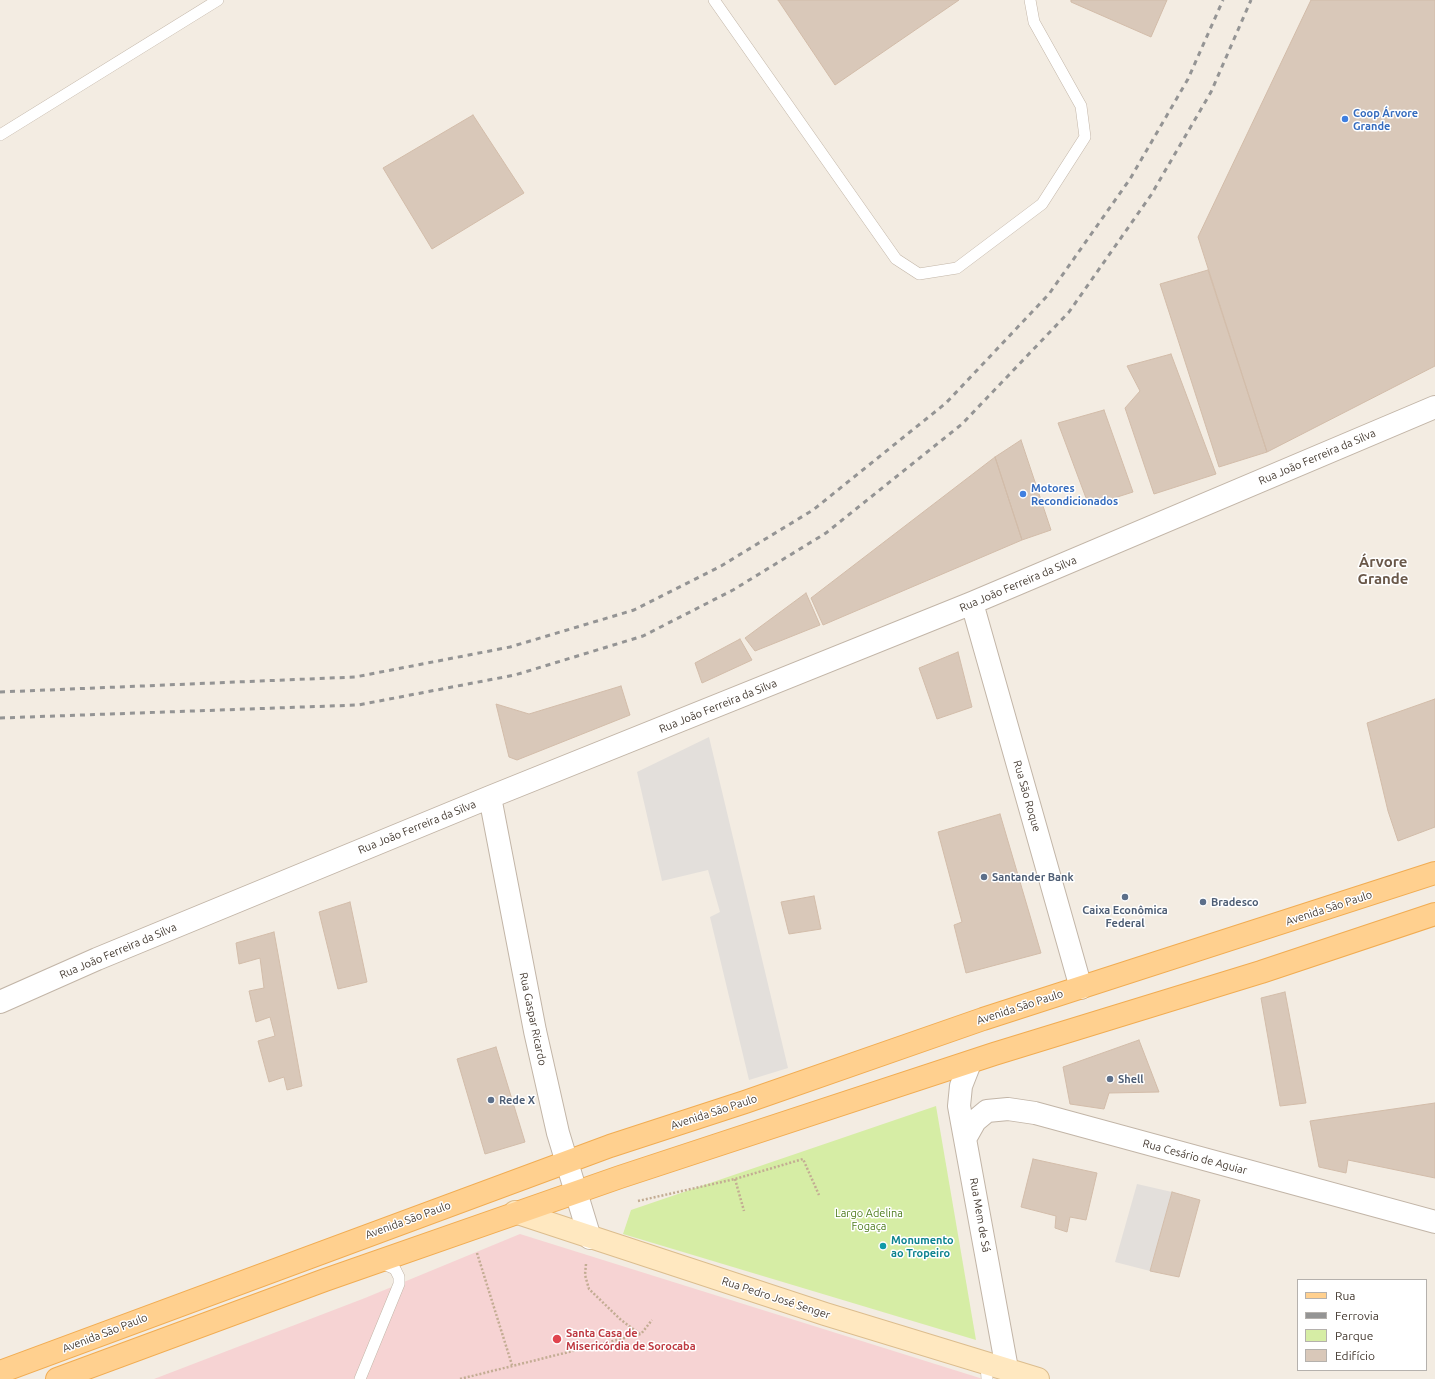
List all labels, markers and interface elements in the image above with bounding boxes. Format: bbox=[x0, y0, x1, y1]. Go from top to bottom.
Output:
place label: Coop Árvore Grande bbox=[1353, 106, 1418, 132]
marker: Coop Árvore Grande bbox=[1340, 114, 1350, 124]
street label: Rua João Ferreira da Silva bbox=[1256, 426, 1378, 488]
place label: Motores Recondicionados bbox=[1031, 481, 1118, 507]
marker: Motores Recondicionados bbox=[1018, 489, 1028, 499]
street label: Rua João Ferreira da Silva bbox=[957, 553, 1079, 615]
district label: Árvore Grande bbox=[1358, 553, 1408, 588]
street label: Rua João Ferreira da Silva bbox=[657, 676, 779, 736]
street label: Rua São Roque bbox=[1010, 759, 1044, 833]
street label: Rua João Ferreira da Silva bbox=[356, 797, 478, 857]
place label: Santander Bank bbox=[992, 870, 1074, 884]
marker: Santander Bank bbox=[979, 872, 989, 882]
street label: Avenida São Paulo bbox=[1284, 888, 1374, 928]
marker: Caixa Econômica Federal bbox=[1120, 892, 1130, 902]
place label: Bradesco bbox=[1211, 895, 1259, 909]
marker: Bradesco bbox=[1198, 897, 1208, 907]
place label: Caixa Econômica Federal bbox=[1082, 903, 1168, 929]
street label: Rua João Ferreira da Silva bbox=[57, 920, 179, 982]
street label: Rua Gaspar Ricardo bbox=[517, 971, 549, 1067]
street label: Avenida São Paulo bbox=[975, 987, 1065, 1027]
place label: Shell bbox=[1118, 1072, 1144, 1086]
marker: Shell bbox=[1105, 1074, 1115, 1084]
street label: Avenida São Paulo bbox=[669, 1092, 759, 1132]
place label: Rede X bbox=[499, 1093, 535, 1107]
marker: Rede X bbox=[486, 1095, 496, 1105]
street label: Rua Cesário de Aguiar bbox=[1141, 1137, 1249, 1177]
street label: Rua Mem de Sá bbox=[967, 1177, 993, 1253]
street label: Avenida São Paulo bbox=[363, 1198, 453, 1242]
park label: Largo Adelina Fogaça bbox=[835, 1206, 903, 1232]
place label: Monumento ao Tropeiro bbox=[891, 1233, 954, 1259]
marker: Monumento ao Tropeiro bbox=[878, 1241, 888, 1251]
street label: Rua Pedro José Senger bbox=[720, 1274, 832, 1322]
legend bbox=[1297, 1279, 1427, 1371]
text: Rua bbox=[1335, 1289, 1356, 1302]
text: Ferrovia bbox=[1335, 1309, 1379, 1322]
street label: Avenida São Paulo bbox=[61, 1311, 149, 1355]
place label: Santa Casa de Misericórdia de Sorocaba bbox=[566, 1326, 696, 1352]
text: Parque bbox=[1335, 1329, 1373, 1342]
marker: Santa Casa de Misericórdia de Sorocaba bbox=[551, 1333, 563, 1345]
text: Edifício bbox=[1335, 1349, 1375, 1362]

